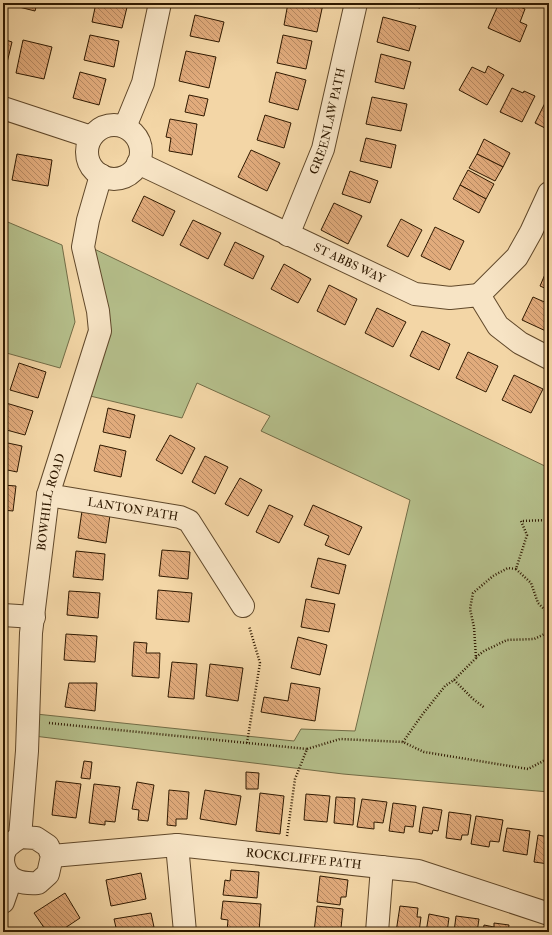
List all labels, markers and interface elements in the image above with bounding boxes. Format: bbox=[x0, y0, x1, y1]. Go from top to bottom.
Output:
street label: GREENLAW PATH bbox=[306, 66, 349, 177]
street label: ST ABBS WAY bbox=[311, 240, 388, 287]
street label: BOWHILL ROAD bbox=[34, 451, 69, 552]
street label: LANTON PATH bbox=[86, 495, 179, 525]
street label: ROCKCLIFFE PATH bbox=[245, 845, 362, 873]

